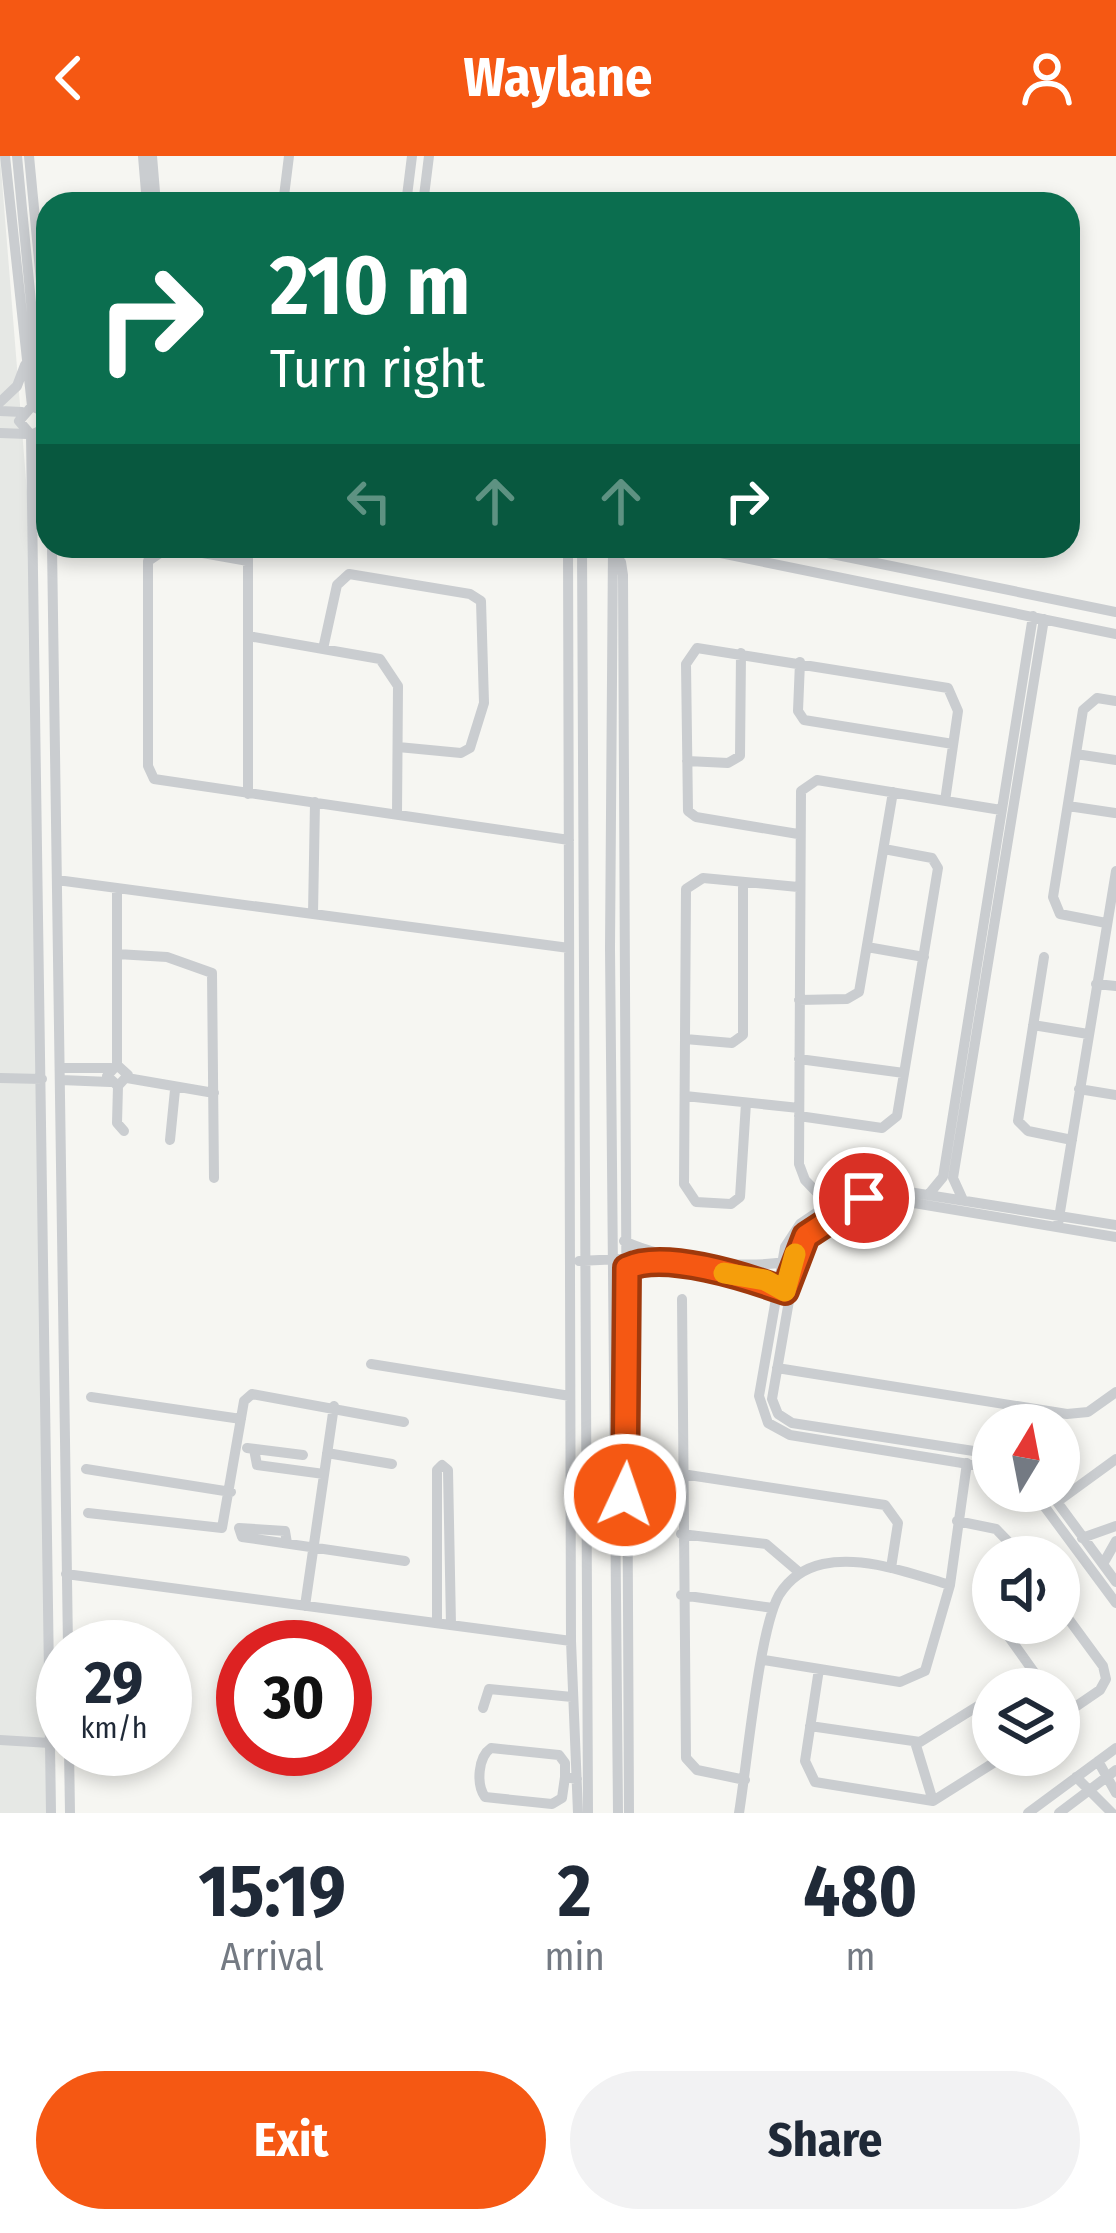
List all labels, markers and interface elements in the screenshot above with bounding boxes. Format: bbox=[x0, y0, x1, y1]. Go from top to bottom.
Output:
icon: back bbox=[36, 45, 102, 111]
icon: person bbox=[1014, 45, 1080, 111]
text: Waylane bbox=[464, 46, 652, 110]
text: 210 m bbox=[270, 235, 470, 336]
icon: right bbox=[72, 240, 228, 396]
text: Turn right bbox=[270, 337, 485, 401]
icon: left bbox=[336, 468, 402, 534]
icon: ahead bbox=[462, 468, 528, 534]
icon: ahead bbox=[588, 468, 654, 534]
icon: right bbox=[714, 468, 780, 534]
pin bbox=[813, 1147, 915, 1249]
icon: arrive bbox=[831, 1165, 897, 1231]
north arrow bbox=[972, 1404, 1080, 1512]
map controls bbox=[972, 1404, 1080, 1776]
position arrow bbox=[562, 1432, 688, 1558]
button: sound bbox=[972, 1536, 1080, 1644]
speed limit sign: 30 bbox=[216, 1620, 372, 1776]
text: 29 bbox=[85, 1647, 143, 1719]
button: layers bbox=[972, 1668, 1080, 1776]
text: km/h bbox=[81, 1710, 147, 1746]
text: 15:19 bbox=[198, 1849, 346, 1935]
text: 2 bbox=[558, 1849, 591, 1935]
text: 480 bbox=[803, 1849, 918, 1935]
text: Arrival bbox=[221, 1934, 324, 1980]
text: min bbox=[544, 1934, 605, 1980]
text: m bbox=[845, 1934, 875, 1980]
button: Exit bbox=[36, 2071, 546, 2209]
button: Share bbox=[570, 2071, 1080, 2209]

